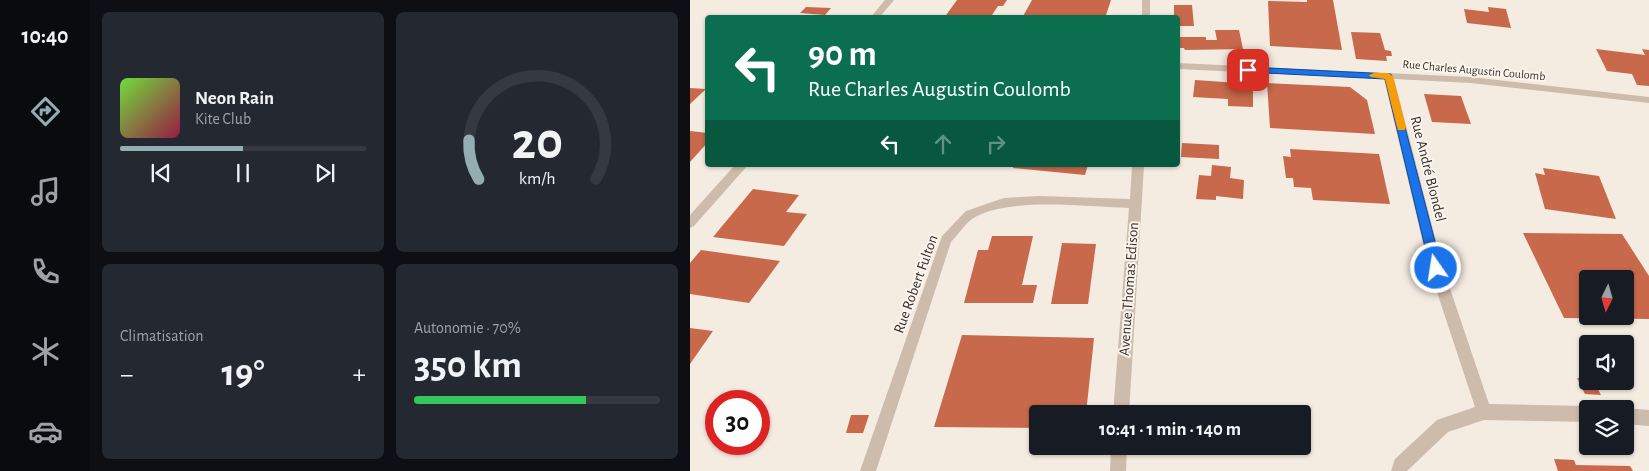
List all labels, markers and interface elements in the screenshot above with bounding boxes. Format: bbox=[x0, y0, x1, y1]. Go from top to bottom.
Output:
text: 10:40 bbox=[22, 25, 68, 47]
icon: left bbox=[725, 35, 790, 100]
text: 90 m bbox=[808, 37, 877, 72]
pin bbox=[1227, 49, 1269, 91]
icon: arrive bbox=[1234, 56, 1262, 84]
street label: Rue Charles Augustin Coulomb bbox=[1402, 58, 1546, 82]
text: Rue Charles Augustin Coulomb bbox=[808, 78, 1071, 100]
text: Neon Rain bbox=[195, 89, 274, 108]
icon: directions bbox=[28, 94, 63, 129]
text: Kite Club bbox=[195, 111, 251, 127]
street label: Rue André Blondel bbox=[1408, 115, 1448, 223]
text: 20 bbox=[511, 116, 563, 168]
icon: left bbox=[876, 130, 904, 158]
icon: ahead bbox=[929, 130, 957, 158]
icon: right bbox=[982, 130, 1010, 158]
icon: previous bbox=[147, 159, 175, 187]
icon: pause bbox=[229, 159, 257, 187]
icon: next bbox=[311, 159, 339, 187]
text: km/h bbox=[519, 170, 555, 188]
icon: music bbox=[28, 174, 63, 209]
street label: Avenue Thomas Edison bbox=[1117, 222, 1141, 356]
street label: Rue Robert Fulton bbox=[891, 233, 941, 335]
position arrow bbox=[1409, 241, 1461, 293]
icon: phone bbox=[28, 254, 63, 289]
north arrow bbox=[1579, 270, 1634, 325]
map controls bbox=[1579, 270, 1634, 455]
text: Autonomie · 70% bbox=[414, 320, 521, 336]
text: Climatisation bbox=[120, 328, 204, 344]
icon: climate bbox=[28, 334, 63, 369]
button: sound bbox=[1579, 335, 1634, 390]
text: 350 km bbox=[414, 347, 522, 385]
text: 19° bbox=[221, 355, 265, 393]
text: − bbox=[120, 361, 133, 389]
text: + bbox=[353, 361, 366, 389]
speed limit sign: 30 bbox=[705, 390, 770, 455]
button: layers bbox=[1579, 400, 1634, 455]
icon: car bbox=[28, 414, 63, 449]
text: 10:41 · 1 min · 140 m bbox=[1099, 420, 1241, 439]

